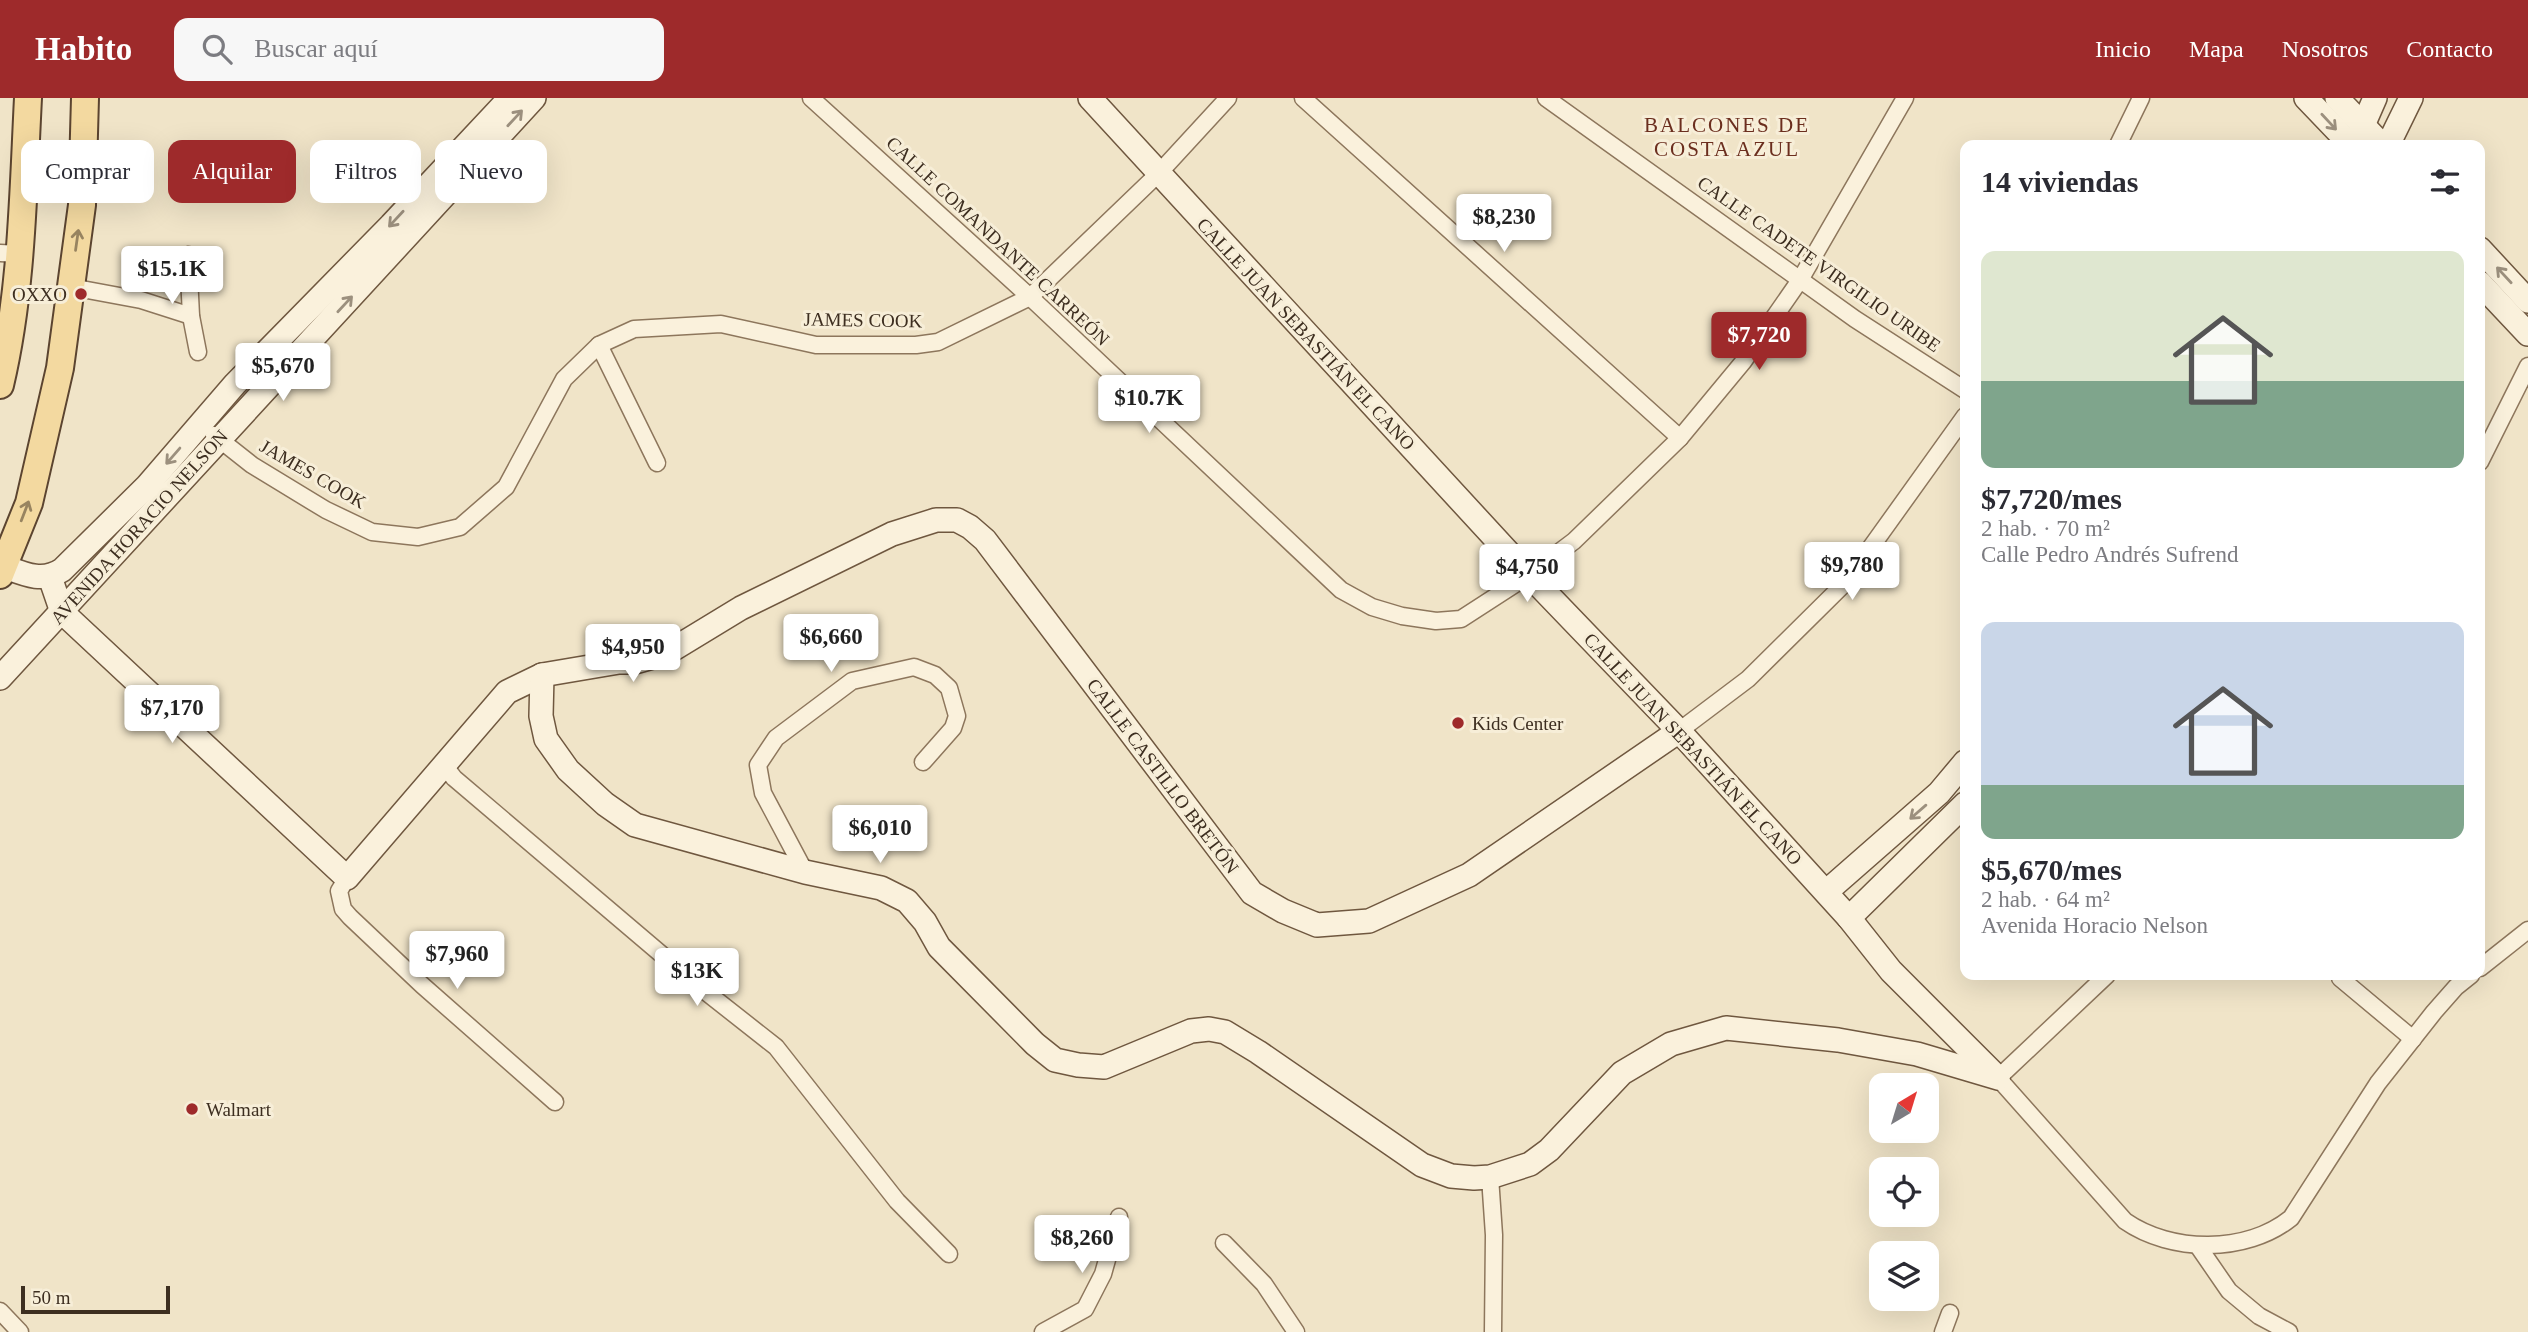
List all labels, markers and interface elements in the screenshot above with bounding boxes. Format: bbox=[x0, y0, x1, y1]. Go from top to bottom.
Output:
search box bbox=[174, 18, 664, 81]
icon: search bbox=[198, 30, 236, 68]
text: Habito bbox=[35, 31, 132, 67]
text: Buscar aquí bbox=[254, 34, 378, 63]
text: Inicio bbox=[2095, 36, 2151, 62]
text: Mapa bbox=[2189, 36, 2244, 62]
text: Nosotros bbox=[2282, 36, 2368, 62]
text: Contacto bbox=[2406, 36, 2493, 62]
one-way arrow bbox=[507, 110, 524, 127]
district label: BALCONES DE COSTA AZUL bbox=[1644, 113, 1810, 161]
one-way arrow bbox=[2320, 113, 2337, 130]
street label: CALLE COMANDANTE CARREÓN bbox=[882, 132, 1114, 350]
chip: Comprar bbox=[21, 140, 154, 203]
chip: Alquilar bbox=[168, 140, 296, 203]
chip: Filtros bbox=[310, 140, 421, 203]
chip: Nuevo bbox=[435, 140, 547, 203]
icon: filters bbox=[2426, 163, 2464, 201]
text: 14 viviendas bbox=[1981, 165, 2139, 198]
street label: CALLE CADETE VIRGILIO URIBE bbox=[1694, 172, 1944, 356]
pin: $8,230 bbox=[1447, 194, 1561, 254]
text: $8,230 bbox=[1472, 204, 1536, 229]
one-way arrow bbox=[388, 210, 405, 227]
street label: CALLE JUAN SEBASTIÁN EL CANO bbox=[1193, 214, 1419, 454]
one-way arrow bbox=[71, 230, 84, 252]
pin: $15.1K bbox=[115, 246, 229, 306]
text: $15.1K bbox=[137, 256, 207, 281]
one-way arrow bbox=[2495, 267, 2512, 284]
place label: OXXO bbox=[12, 284, 67, 305]
marker: OXXO bbox=[73, 286, 89, 302]
one-way arrow bbox=[337, 296, 354, 313]
icon: home bbox=[2160, 297, 2286, 423]
street label: JAMES COOK bbox=[803, 308, 923, 332]
pin: $7,720 bbox=[1702, 313, 1816, 372]
text: $7,720 bbox=[1727, 322, 1791, 347]
pin: $5,670 bbox=[226, 344, 340, 403]
text: $5,670 bbox=[251, 353, 315, 378]
pin: $10.7K bbox=[1092, 376, 1206, 435]
text: $10.7K bbox=[1114, 385, 1184, 410]
street label: AVENIDA HORACIO NELSON bbox=[46, 425, 232, 628]
street label: JAMES COOK bbox=[256, 435, 370, 513]
one-way arrow bbox=[165, 447, 181, 465]
text: $7,720/mes bbox=[1981, 482, 2122, 515]
one-way arrow bbox=[20, 501, 32, 523]
text: 2 hab. · 70 m² bbox=[1981, 516, 2110, 541]
pin: $9,780 bbox=[1795, 542, 1909, 602]
text: Calle Pedro Andrés Sufrend bbox=[1981, 542, 2238, 567]
pin: $4,750 bbox=[1470, 545, 1584, 604]
text: $9,780 bbox=[1820, 552, 1884, 577]
text: $4,750 bbox=[1495, 554, 1559, 579]
pin: $6,660 bbox=[774, 614, 888, 674]
pin: $4,950 bbox=[576, 624, 690, 684]
text: $6,660 bbox=[799, 624, 863, 649]
street label: CALLE JUAN SEBASTIÁN EL CANO bbox=[1580, 629, 1806, 869]
text: $4,950 bbox=[601, 634, 665, 659]
icon: home bbox=[2160, 668, 2286, 794]
street label: CALLE CASTILLO BRETÓN bbox=[1083, 674, 1243, 878]
pin: $7,170 bbox=[115, 686, 229, 745]
text: $7,170 bbox=[140, 695, 204, 720]
place label: Kids Center bbox=[1472, 713, 1564, 734]
marker: Kids Center bbox=[1450, 715, 1466, 731]
one-way arrow bbox=[1910, 804, 1928, 820]
pin: $6,010 bbox=[823, 806, 937, 865]
text: $6,010 bbox=[848, 815, 912, 840]
text: $5,670/mes bbox=[1981, 853, 2122, 886]
text: 2 hab. · 64 m² bbox=[1981, 887, 2110, 912]
text: Avenida Horacio Nelson bbox=[1981, 913, 2208, 938]
pin: $7,960 bbox=[400, 932, 514, 991]
text: $7,960 bbox=[425, 941, 489, 966]
pin: $13K bbox=[656, 948, 738, 1008]
text: $13K bbox=[671, 958, 723, 983]
north arrow bbox=[1869, 1073, 1939, 1143]
map controls bbox=[1869, 1073, 1939, 1311]
place label: Walmart bbox=[206, 1099, 272, 1120]
marker: Walmart bbox=[184, 1101, 200, 1117]
button: locate bbox=[1869, 1157, 1939, 1227]
pin: $8,260 bbox=[1025, 1216, 1139, 1275]
text: $8,260 bbox=[1050, 1225, 1114, 1250]
button: layers bbox=[1869, 1241, 1939, 1311]
scale bar bbox=[21, 1283, 170, 1315]
text: 50 m bbox=[32, 1287, 71, 1308]

